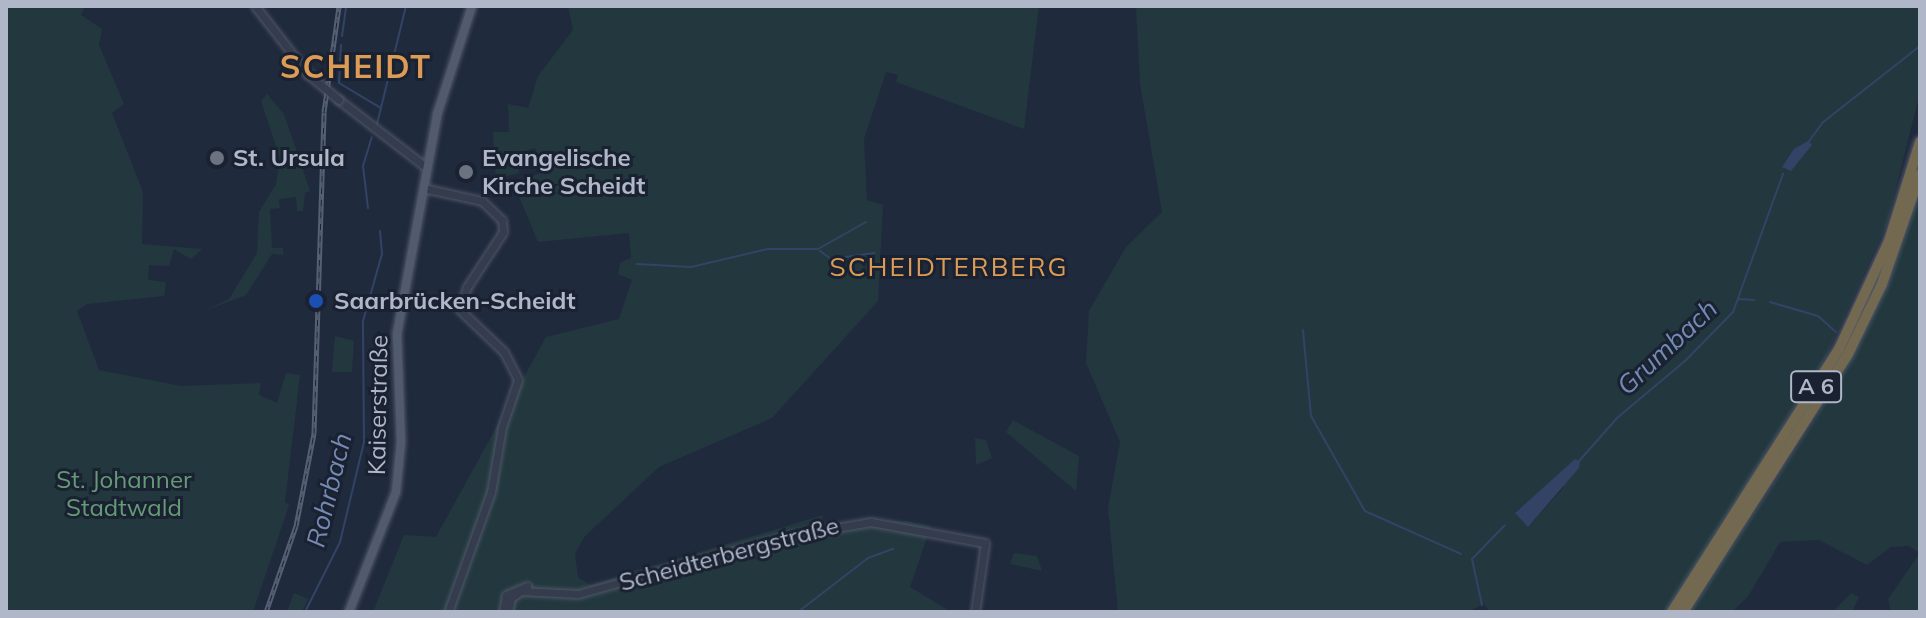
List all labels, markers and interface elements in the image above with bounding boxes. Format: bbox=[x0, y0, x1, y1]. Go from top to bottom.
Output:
district label: SCHEIDT bbox=[280, 47, 432, 85]
place label: St. Ursula bbox=[233, 144, 345, 172]
place label: Evangelische Kirche Scheidt bbox=[482, 144, 645, 200]
marker: St. Ursula bbox=[208, 149, 226, 167]
marker: Evangelische Kirche Scheidt bbox=[457, 163, 475, 181]
district label: SCHEIDTERBERG bbox=[829, 251, 1069, 283]
place label: Saarbrücken-Scheidt bbox=[334, 287, 575, 315]
marker: Saarbrücken-Scheidt bbox=[305, 290, 327, 312]
water label: Grumbach bbox=[1610, 293, 1724, 401]
street label: Kaiserstraße bbox=[362, 335, 394, 475]
road number: A 6 bbox=[1790, 369, 1842, 405]
water label: Rohrbach bbox=[300, 430, 358, 550]
park label: St. Johanner Stadtwald bbox=[56, 466, 192, 522]
street label: Scheidterbergstraße bbox=[616, 511, 842, 597]

